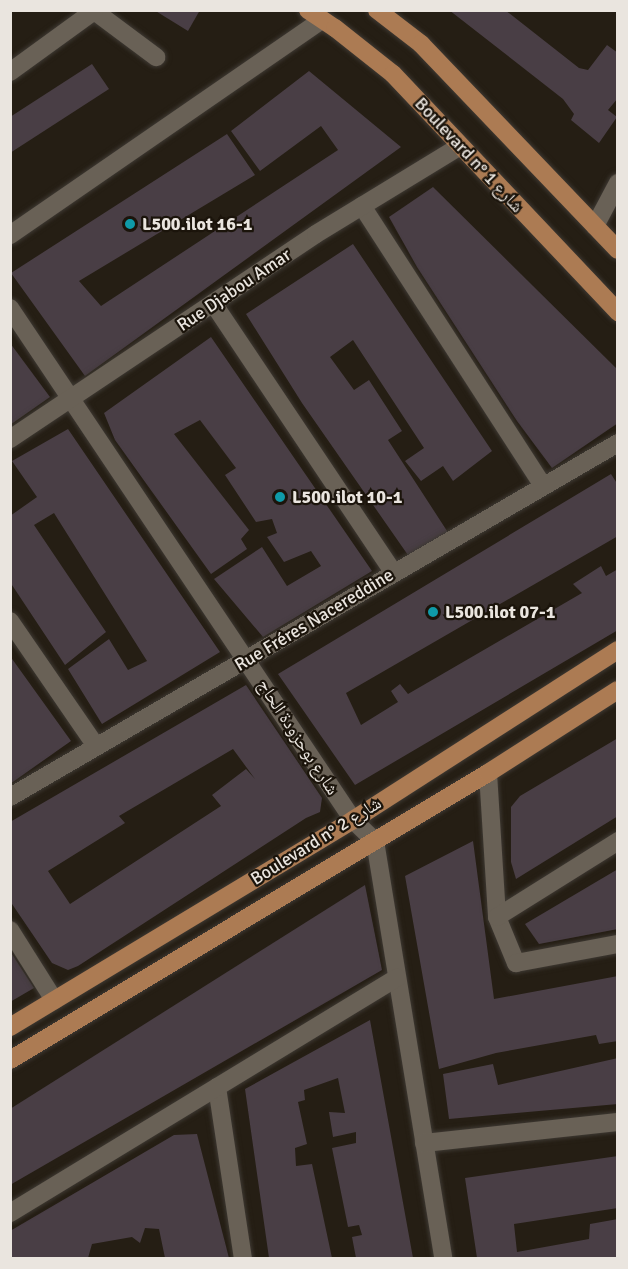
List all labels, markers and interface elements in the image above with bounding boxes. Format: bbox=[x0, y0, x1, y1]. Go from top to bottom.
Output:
street label: Boulevard n° شارع 1 bbox=[410, 93, 528, 217]
place label: L500.ilot 16-1 bbox=[142, 213, 253, 235]
marker: L500.ilot 16-1 bbox=[123, 217, 137, 231]
street label: Rue Djabou Amar bbox=[173, 244, 295, 336]
place label: L500.ilot 10-1 bbox=[292, 486, 403, 508]
marker: L500.ilot 10-1 bbox=[273, 490, 287, 504]
street label: Rue Fréres Nacereddine bbox=[231, 564, 397, 676]
place label: L500.ilot 07-1 bbox=[445, 601, 556, 623]
marker: L500.ilot 07-1 bbox=[426, 605, 440, 619]
street label: شارع بوحزودة الحاج bbox=[253, 675, 343, 799]
street label: Boulevard n° شارع 2 bbox=[247, 792, 385, 890]

